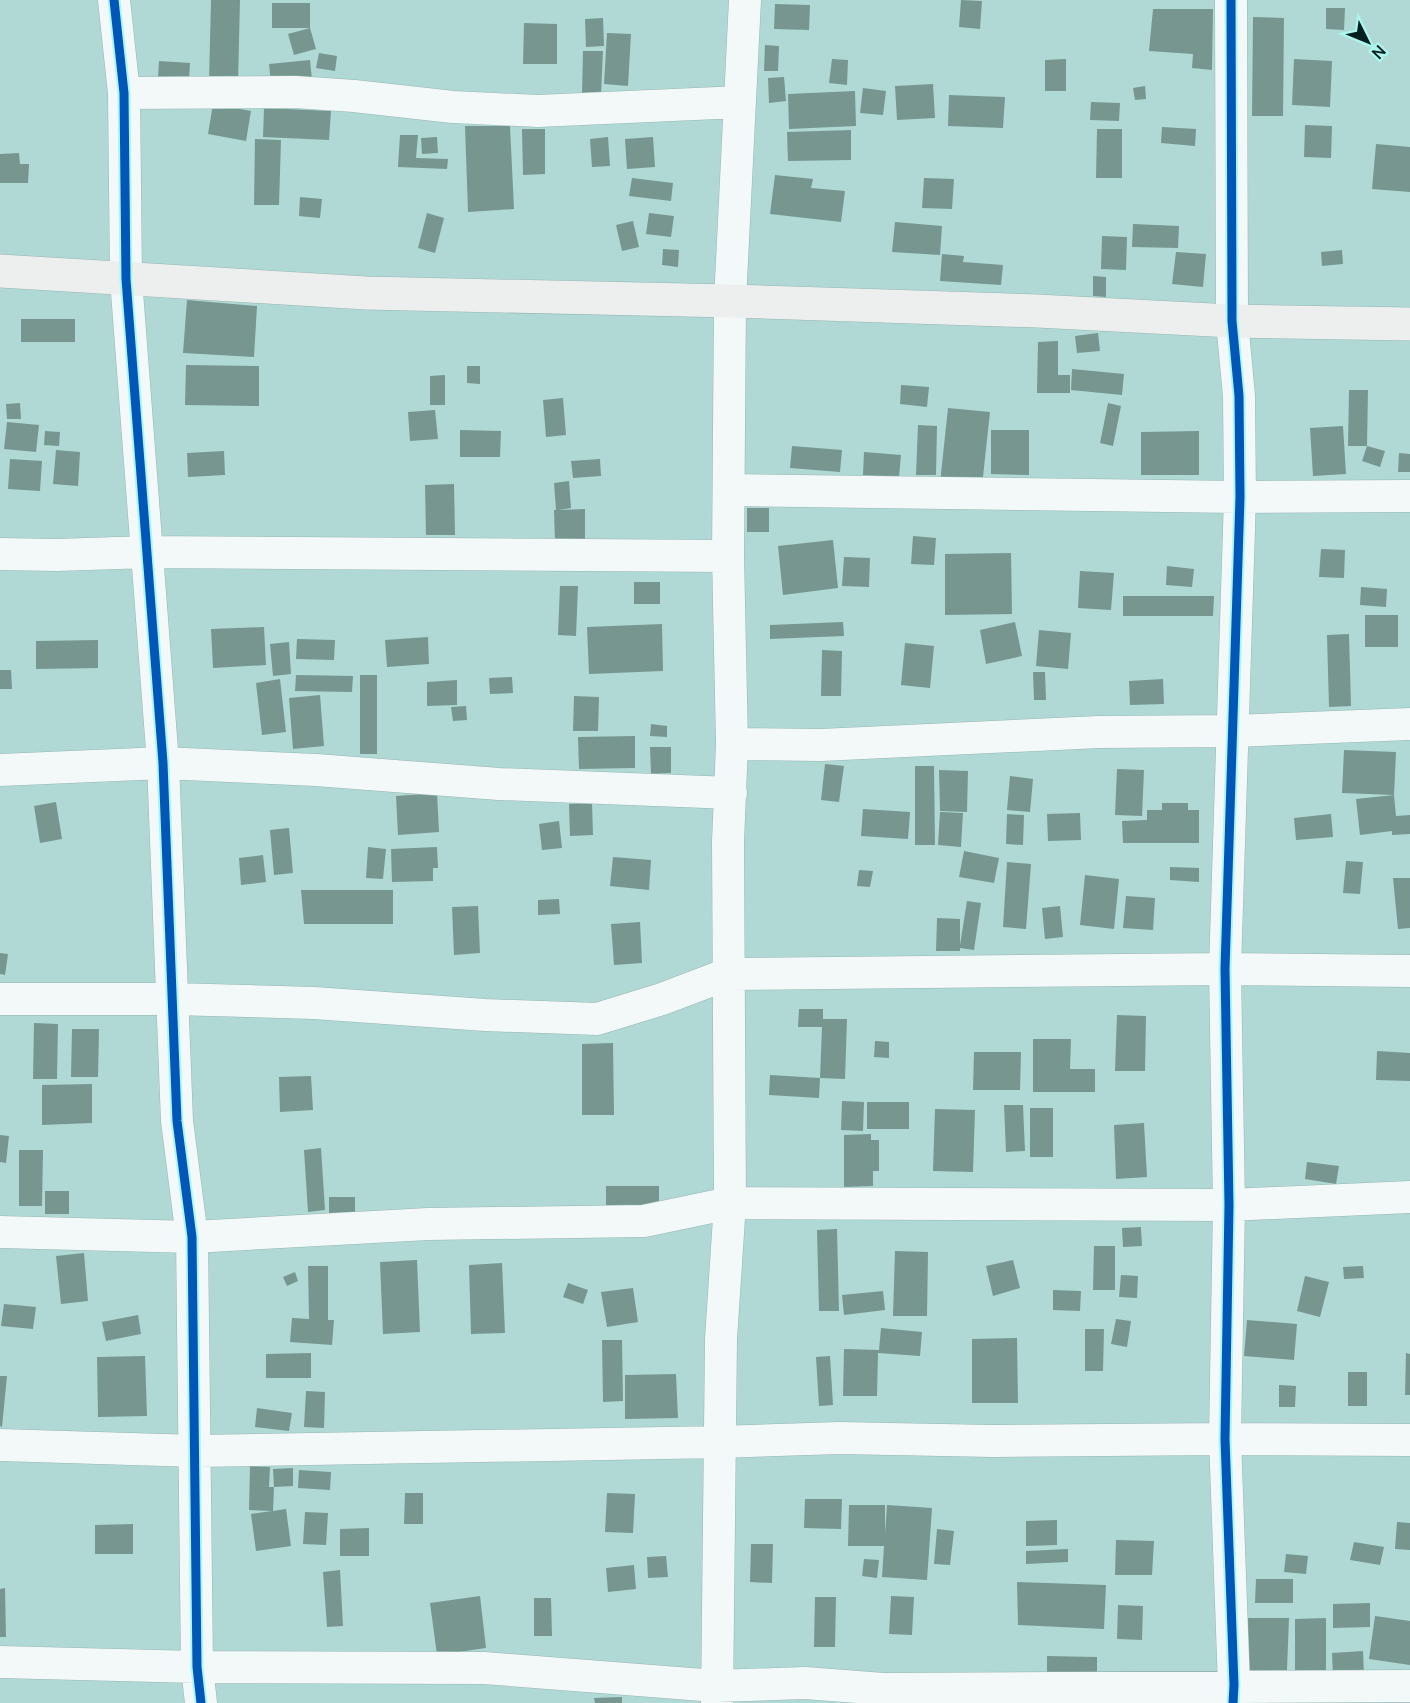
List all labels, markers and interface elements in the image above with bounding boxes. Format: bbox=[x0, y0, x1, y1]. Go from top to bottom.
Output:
north arrow bbox=[1338, 12, 1398, 72]
text: N bbox=[1367, 41, 1391, 64]

